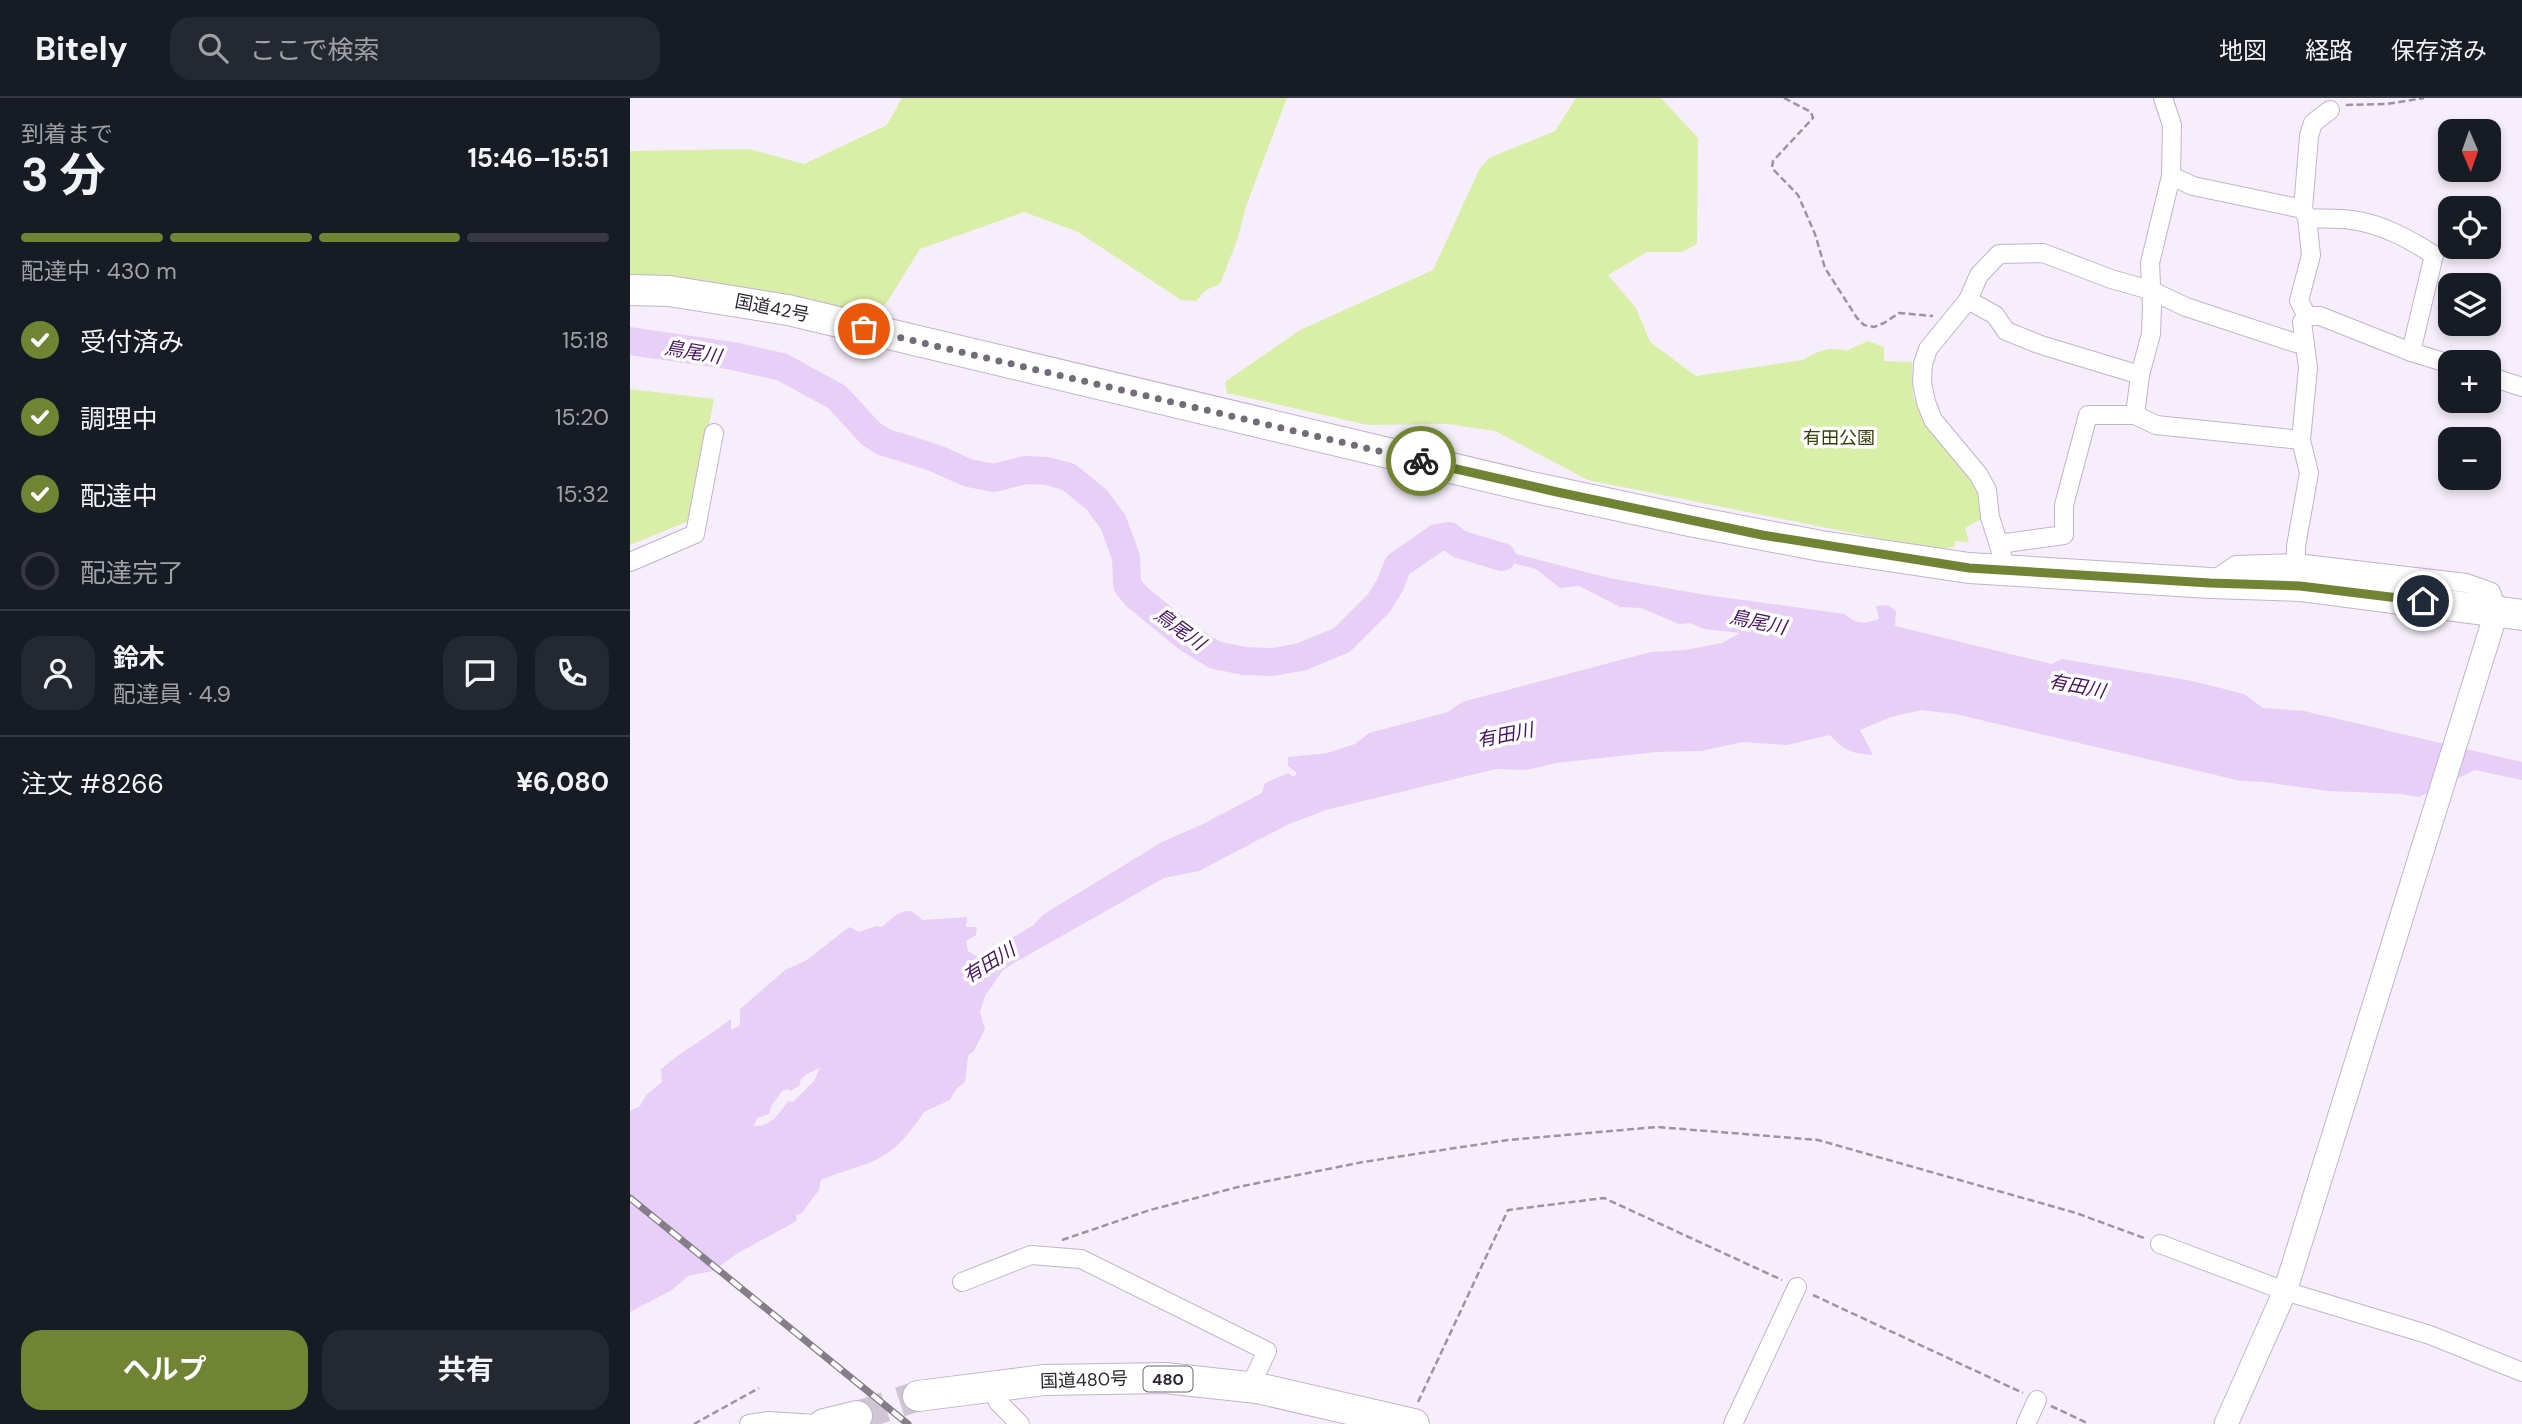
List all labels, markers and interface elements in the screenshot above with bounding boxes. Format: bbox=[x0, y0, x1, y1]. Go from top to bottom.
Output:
search box bbox=[170, 17, 660, 80]
text: Bitely bbox=[35, 27, 128, 70]
icon: search bbox=[194, 29, 232, 67]
text: ここで検索 bbox=[250, 33, 380, 67]
text: 地図 bbox=[2219, 35, 2267, 66]
text: 経路 bbox=[2305, 35, 2353, 66]
text: 保存済み bbox=[2391, 35, 2487, 66]
text: 到着まで bbox=[21, 119, 113, 149]
north arrow bbox=[2438, 119, 2501, 182]
map controls bbox=[2438, 119, 2501, 490]
text: 15:46–15:51 bbox=[467, 141, 609, 175]
text: 3 分 bbox=[21, 145, 106, 205]
button: locate bbox=[2438, 196, 2501, 259]
text: 配達中 · 430 m bbox=[21, 256, 177, 286]
button: layers bbox=[2438, 273, 2501, 336]
street label: 国道42号 bbox=[733, 289, 811, 327]
pin bbox=[834, 299, 894, 359]
icon: bag bbox=[845, 310, 883, 348]
icon: check bbox=[21, 321, 59, 359]
text: 受付済み bbox=[80, 325, 184, 359]
text: 15:18 bbox=[562, 325, 609, 355]
water label: 鳥尾川 bbox=[663, 335, 725, 370]
button: + bbox=[2438, 350, 2501, 413]
icon: check bbox=[21, 398, 59, 436]
text: 調理中 bbox=[80, 402, 158, 436]
text: 15:20 bbox=[554, 402, 609, 432]
courier bbox=[1386, 426, 1456, 496]
park label: 有田公園 bbox=[1803, 426, 1875, 450]
button: − bbox=[2438, 427, 2501, 490]
icon: bike bbox=[1402, 442, 1440, 480]
icon: check bbox=[21, 475, 59, 513]
text: 配達中 bbox=[80, 479, 158, 513]
text: 15:32 bbox=[556, 479, 609, 509]
text: 配達完了 bbox=[80, 556, 184, 590]
pin bbox=[2393, 571, 2453, 631]
icon: home bbox=[2404, 582, 2442, 620]
water label: 鳥尾川 bbox=[1150, 602, 1212, 657]
water label: 鳥尾川 bbox=[1728, 604, 1790, 641]
button: person bbox=[21, 636, 95, 710]
button: chat bbox=[443, 636, 517, 710]
button: phone bbox=[535, 636, 609, 710]
text: 鈴木 bbox=[113, 641, 165, 675]
water label: 有田川 bbox=[2047, 668, 2109, 704]
text: 配達員 · 4.9 bbox=[113, 679, 231, 709]
water label: 有田川 bbox=[1475, 717, 1537, 753]
text: ¥6,080 bbox=[516, 765, 609, 799]
text: 注文 #8266 bbox=[21, 767, 164, 801]
water label: 有田川 bbox=[958, 936, 1021, 989]
button: ヘルプ bbox=[21, 1330, 308, 1410]
button: 共有 bbox=[322, 1330, 609, 1410]
street label: 国道480号 bbox=[1040, 1366, 1128, 1394]
road number: 480 bbox=[1144, 1366, 1192, 1392]

